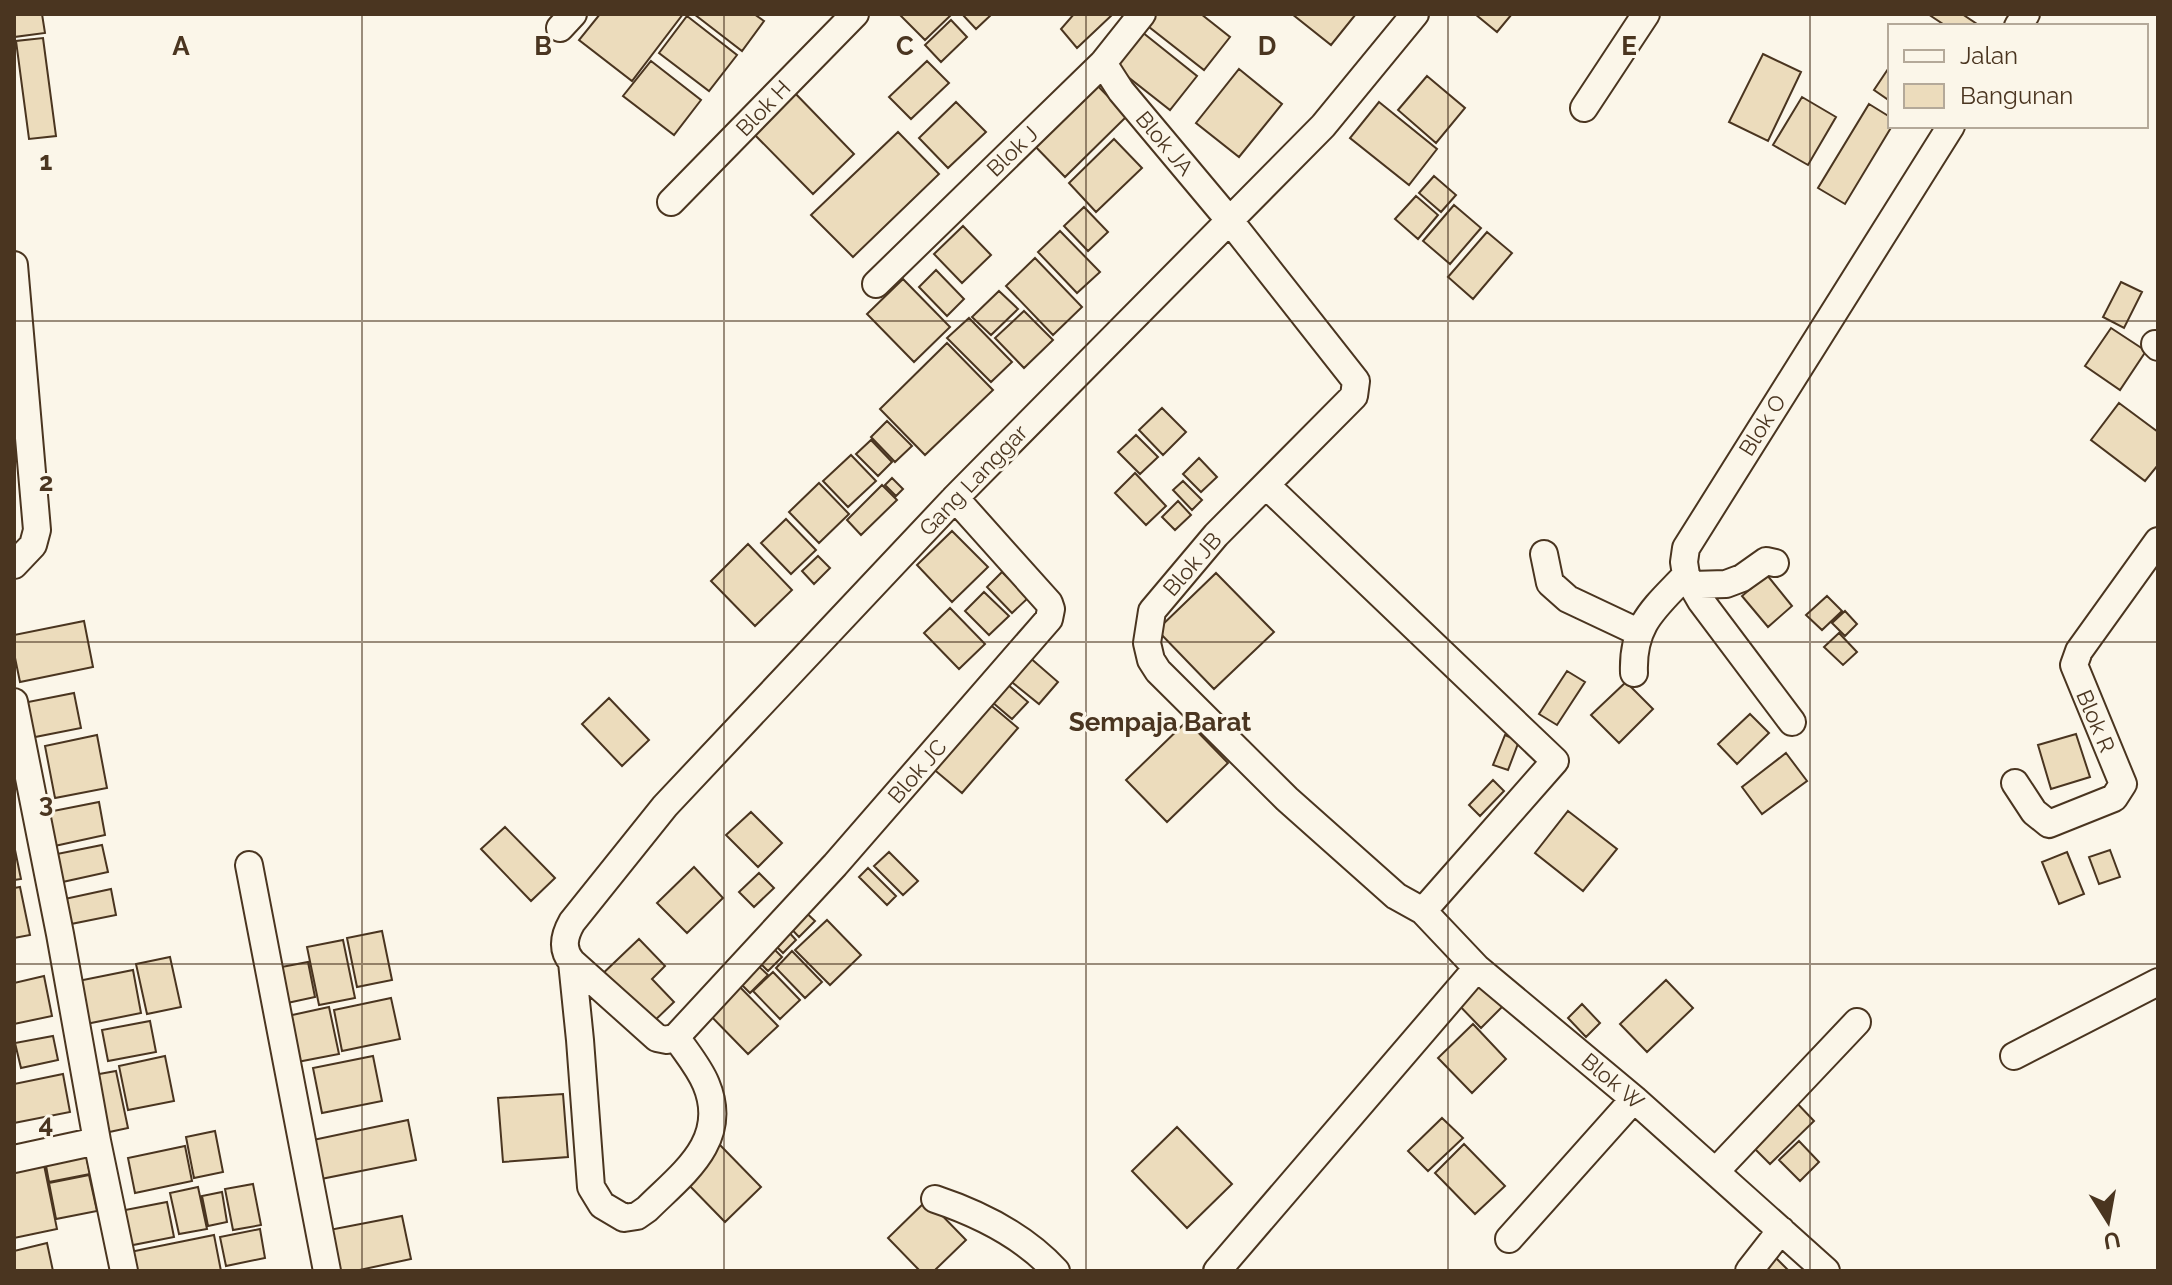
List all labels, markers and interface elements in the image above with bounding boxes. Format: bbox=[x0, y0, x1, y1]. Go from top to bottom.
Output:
legend bbox=[1888, 24, 2148, 128]
text: A bbox=[172, 31, 190, 61]
text: B bbox=[534, 31, 552, 61]
text: C bbox=[896, 31, 914, 61]
text: D bbox=[1258, 31, 1276, 61]
text: E bbox=[1621, 31, 1637, 61]
text: Jalan bbox=[1960, 41, 2018, 70]
street label: Blok H bbox=[730, 75, 796, 141]
text: Bangunan bbox=[1960, 81, 2073, 110]
street label: Blok JA bbox=[1131, 106, 1199, 180]
street label: Blok J bbox=[981, 120, 1043, 182]
text: 1 bbox=[40, 146, 53, 176]
street label: Blok O bbox=[1733, 389, 1791, 461]
street label: Gang Langgar bbox=[914, 419, 1033, 541]
text: 2 bbox=[39, 467, 53, 497]
street label: Blok JB bbox=[1157, 527, 1227, 601]
street label: Blok R bbox=[2071, 686, 2121, 756]
district label: Sempaja Barat bbox=[1069, 707, 1251, 737]
street label: Blok JC bbox=[882, 734, 952, 808]
text: 3 bbox=[39, 788, 53, 818]
street label: Blok W bbox=[1577, 1047, 1649, 1115]
text: 4 bbox=[39, 1109, 53, 1139]
north arrow bbox=[2068, 1181, 2148, 1261]
text: U bbox=[2101, 1226, 2122, 1255]

